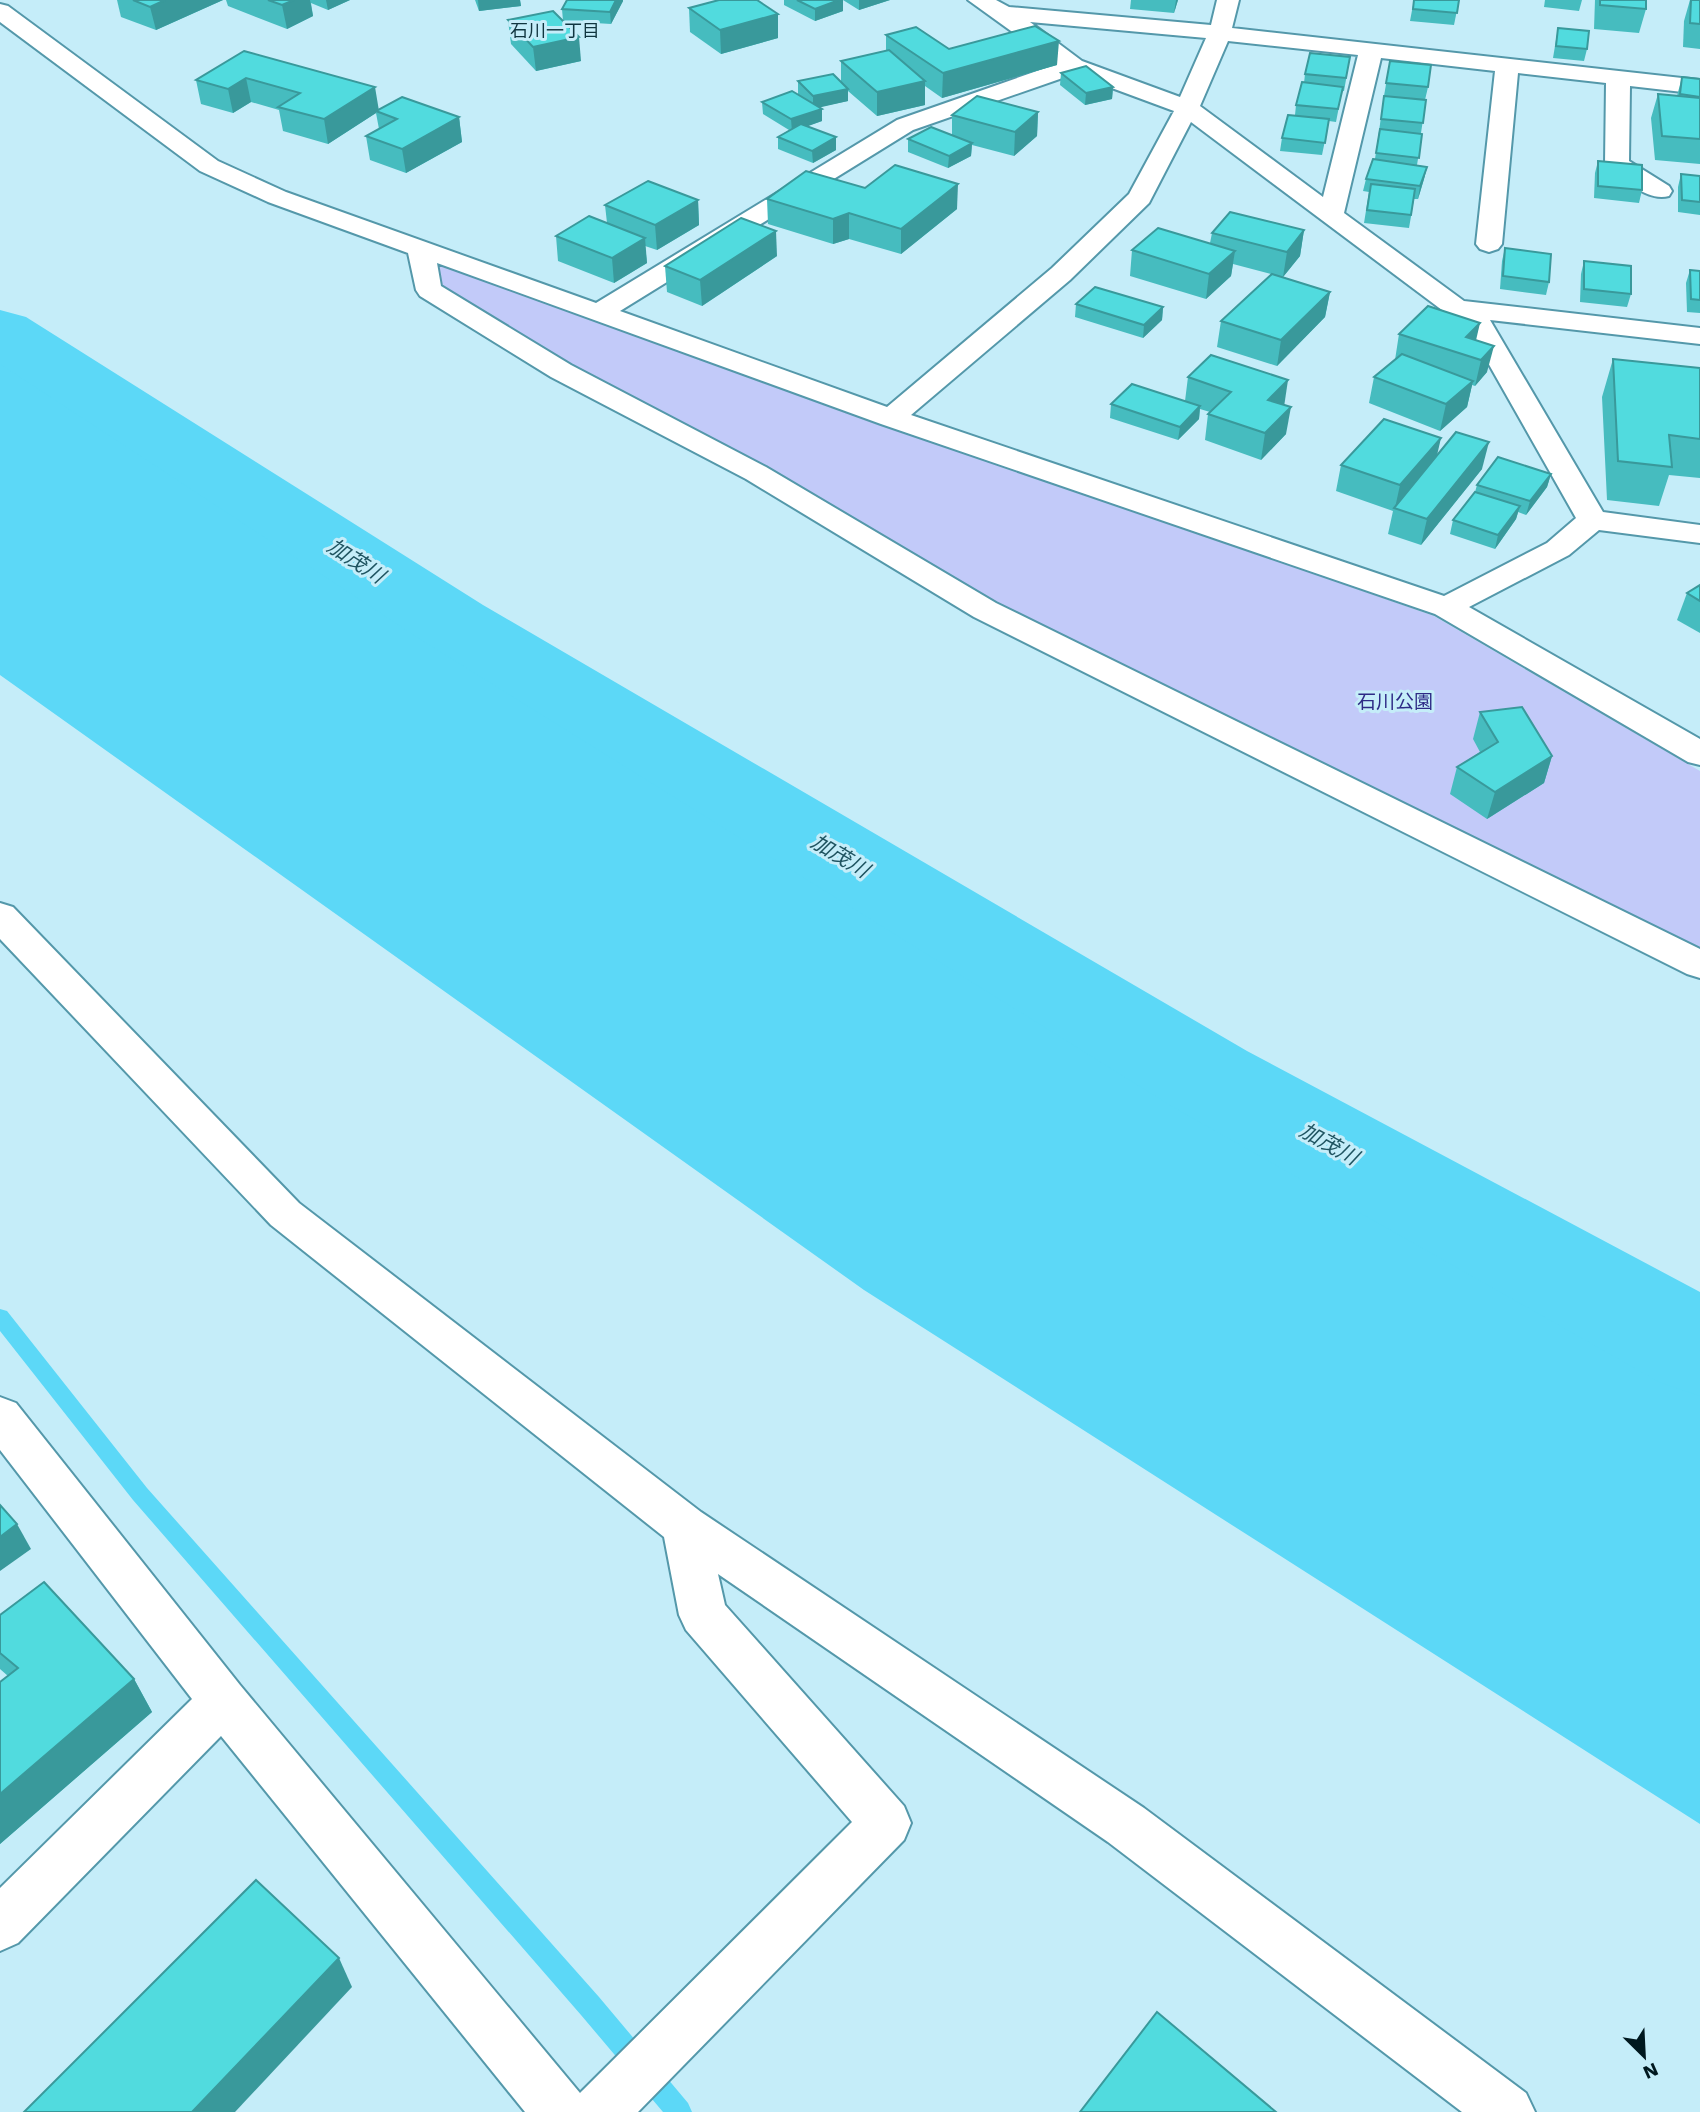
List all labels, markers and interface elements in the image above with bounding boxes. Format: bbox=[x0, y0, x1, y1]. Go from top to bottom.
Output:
district label: 石川一丁目 bbox=[510, 20, 600, 41]
water label: 加茂川 bbox=[323, 533, 391, 589]
park label: 石川公園 bbox=[1357, 690, 1433, 713]
water label: 加茂川 bbox=[807, 829, 875, 884]
water label: 加茂川 bbox=[1296, 1117, 1365, 1171]
north arrow bbox=[1609, 2021, 1679, 2091]
text: N bbox=[1640, 2058, 1662, 2084]

